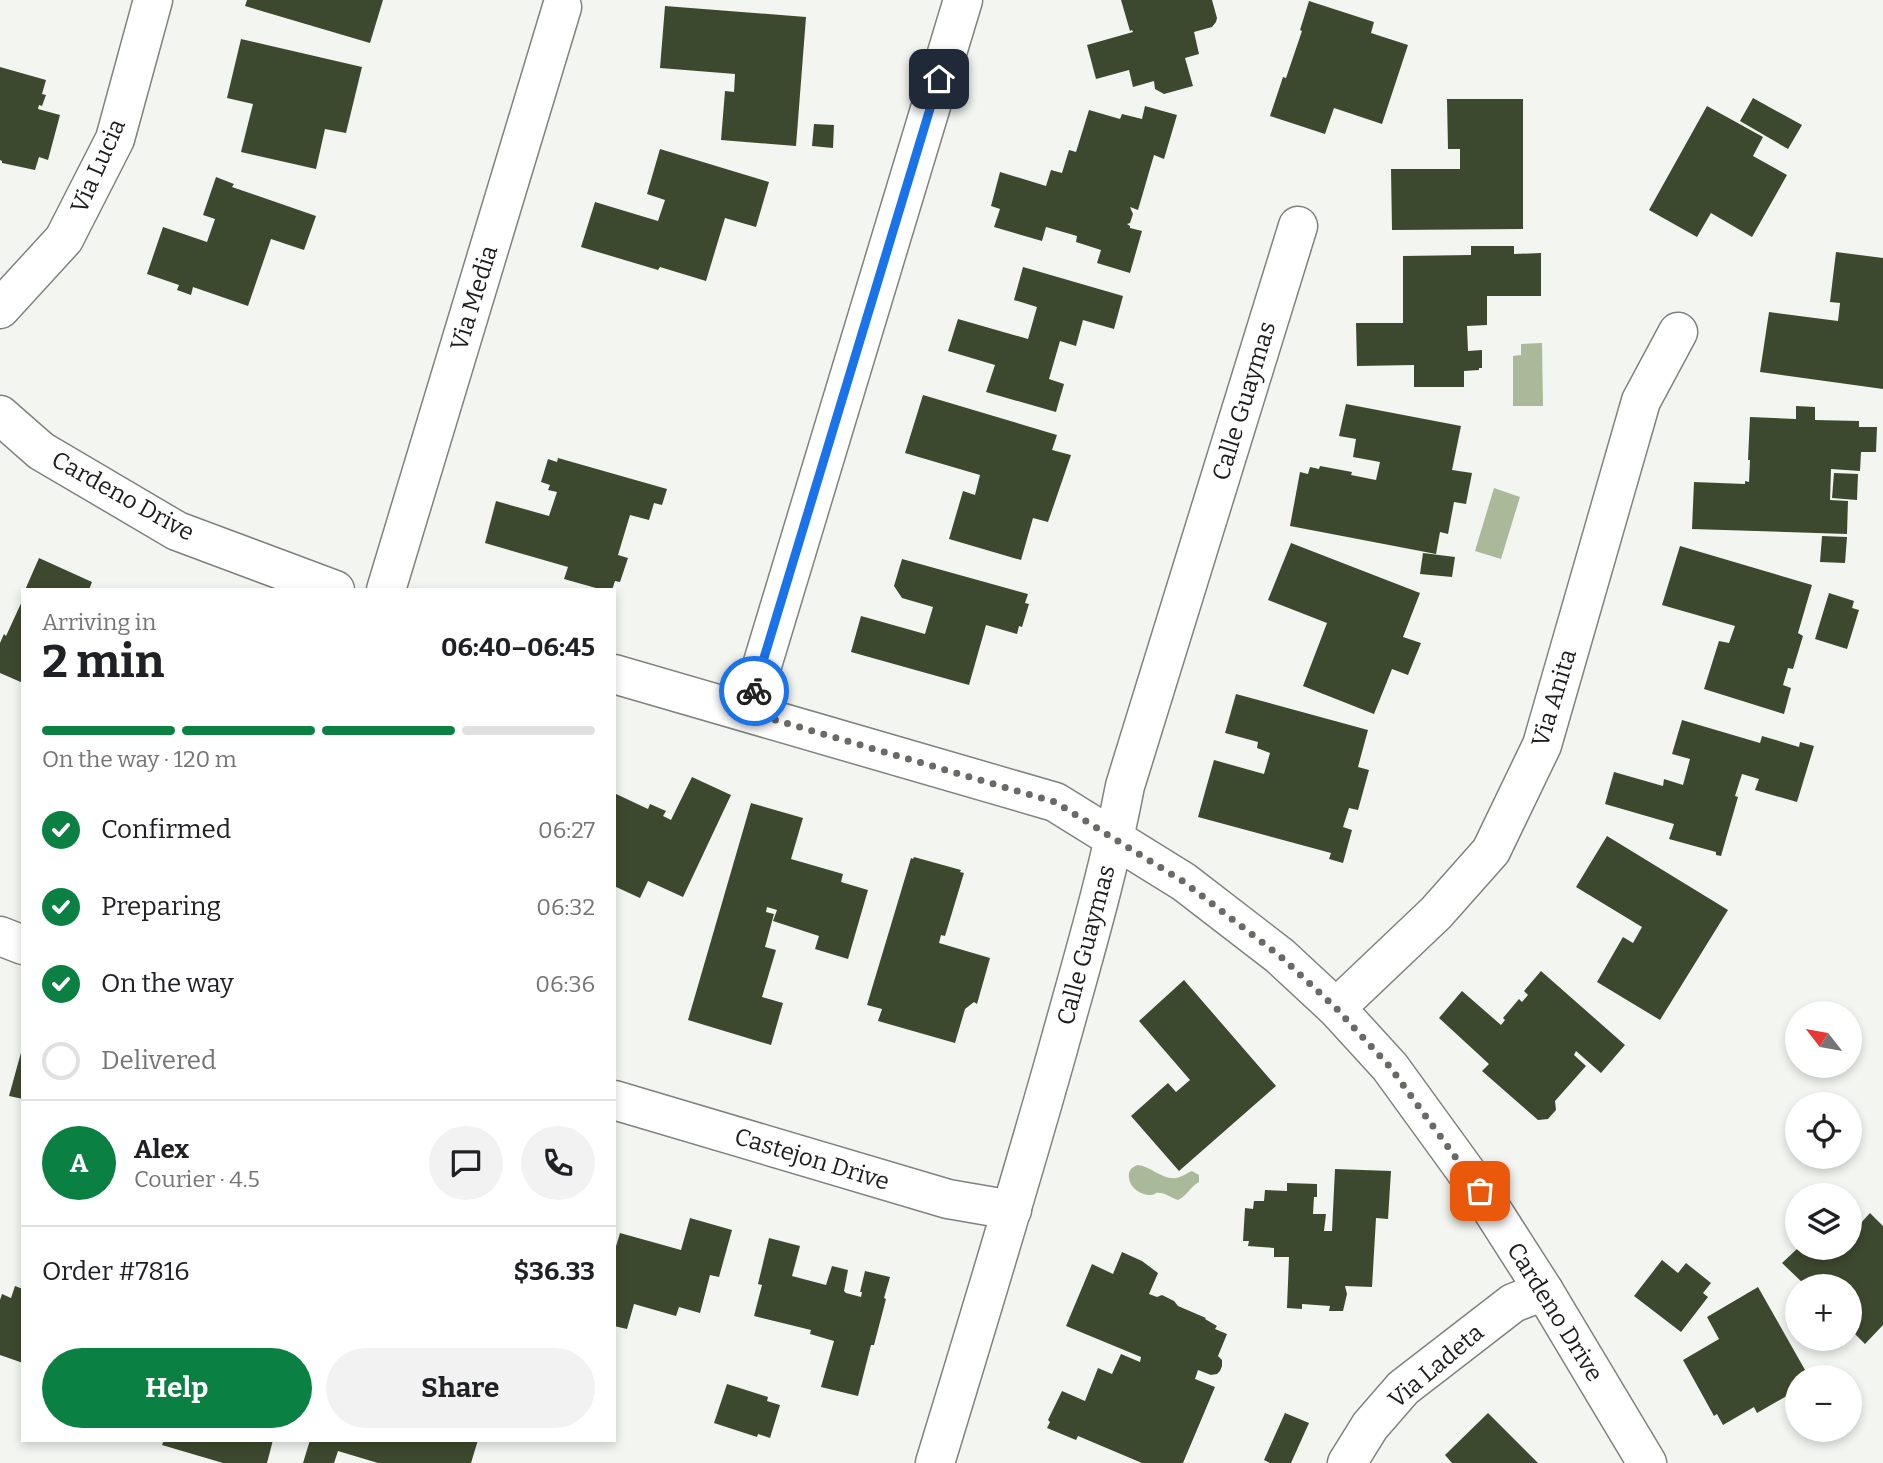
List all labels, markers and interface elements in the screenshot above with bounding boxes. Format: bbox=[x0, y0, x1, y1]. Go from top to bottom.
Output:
pin bbox=[909, 49, 969, 109]
icon: home bbox=[920, 60, 958, 98]
street label: Via Lucia bbox=[65, 115, 131, 217]
street label: Via Media bbox=[445, 242, 503, 354]
street label: Calle Guaymas bbox=[1207, 318, 1281, 484]
street label: Cardeno Drive bbox=[47, 445, 199, 547]
text: Arriving in bbox=[42, 608, 156, 636]
text: 06:40–06:45 bbox=[441, 632, 595, 663]
text: 2 min bbox=[42, 634, 164, 689]
street label: Via Anita bbox=[1526, 646, 1582, 750]
courier bbox=[719, 656, 789, 726]
icon: bike bbox=[735, 672, 773, 710]
text: On the way · 120 m bbox=[42, 745, 237, 773]
icon: check bbox=[42, 811, 80, 849]
text: Confirmed bbox=[101, 814, 231, 845]
text: 06:27 bbox=[538, 816, 595, 844]
street label: Calle Guaymas bbox=[1051, 862, 1121, 1028]
icon: check bbox=[42, 888, 80, 926]
text: Preparing bbox=[101, 891, 221, 922]
text: 06:32 bbox=[536, 893, 595, 921]
icon: check bbox=[42, 965, 80, 1003]
text: On the way bbox=[101, 968, 234, 999]
text: 06:36 bbox=[535, 970, 595, 998]
north arrow bbox=[1785, 1001, 1862, 1078]
map controls bbox=[1785, 1001, 1862, 1442]
text: Delivered bbox=[101, 1045, 216, 1076]
button: locate bbox=[1785, 1092, 1862, 1169]
street label: Castejon Drive bbox=[731, 1122, 893, 1196]
button: chat bbox=[429, 1126, 503, 1200]
button: phone bbox=[521, 1126, 595, 1200]
text: Alex bbox=[134, 1134, 189, 1165]
text: A bbox=[70, 1148, 88, 1179]
pin bbox=[1450, 1161, 1510, 1221]
text: Courier · 4.5 bbox=[134, 1165, 260, 1193]
icon: bag bbox=[1461, 1172, 1499, 1210]
button: layers bbox=[1785, 1183, 1862, 1260]
street label: Cardeno Drive bbox=[1501, 1237, 1609, 1387]
text: Order #7816 bbox=[42, 1256, 190, 1287]
text: $36.33 bbox=[513, 1256, 595, 1287]
button: + bbox=[1785, 1274, 1862, 1351]
street label: Via Ladeta bbox=[1383, 1318, 1489, 1414]
button: Help bbox=[42, 1348, 312, 1428]
button: Share bbox=[326, 1348, 595, 1428]
button: − bbox=[1785, 1365, 1862, 1442]

